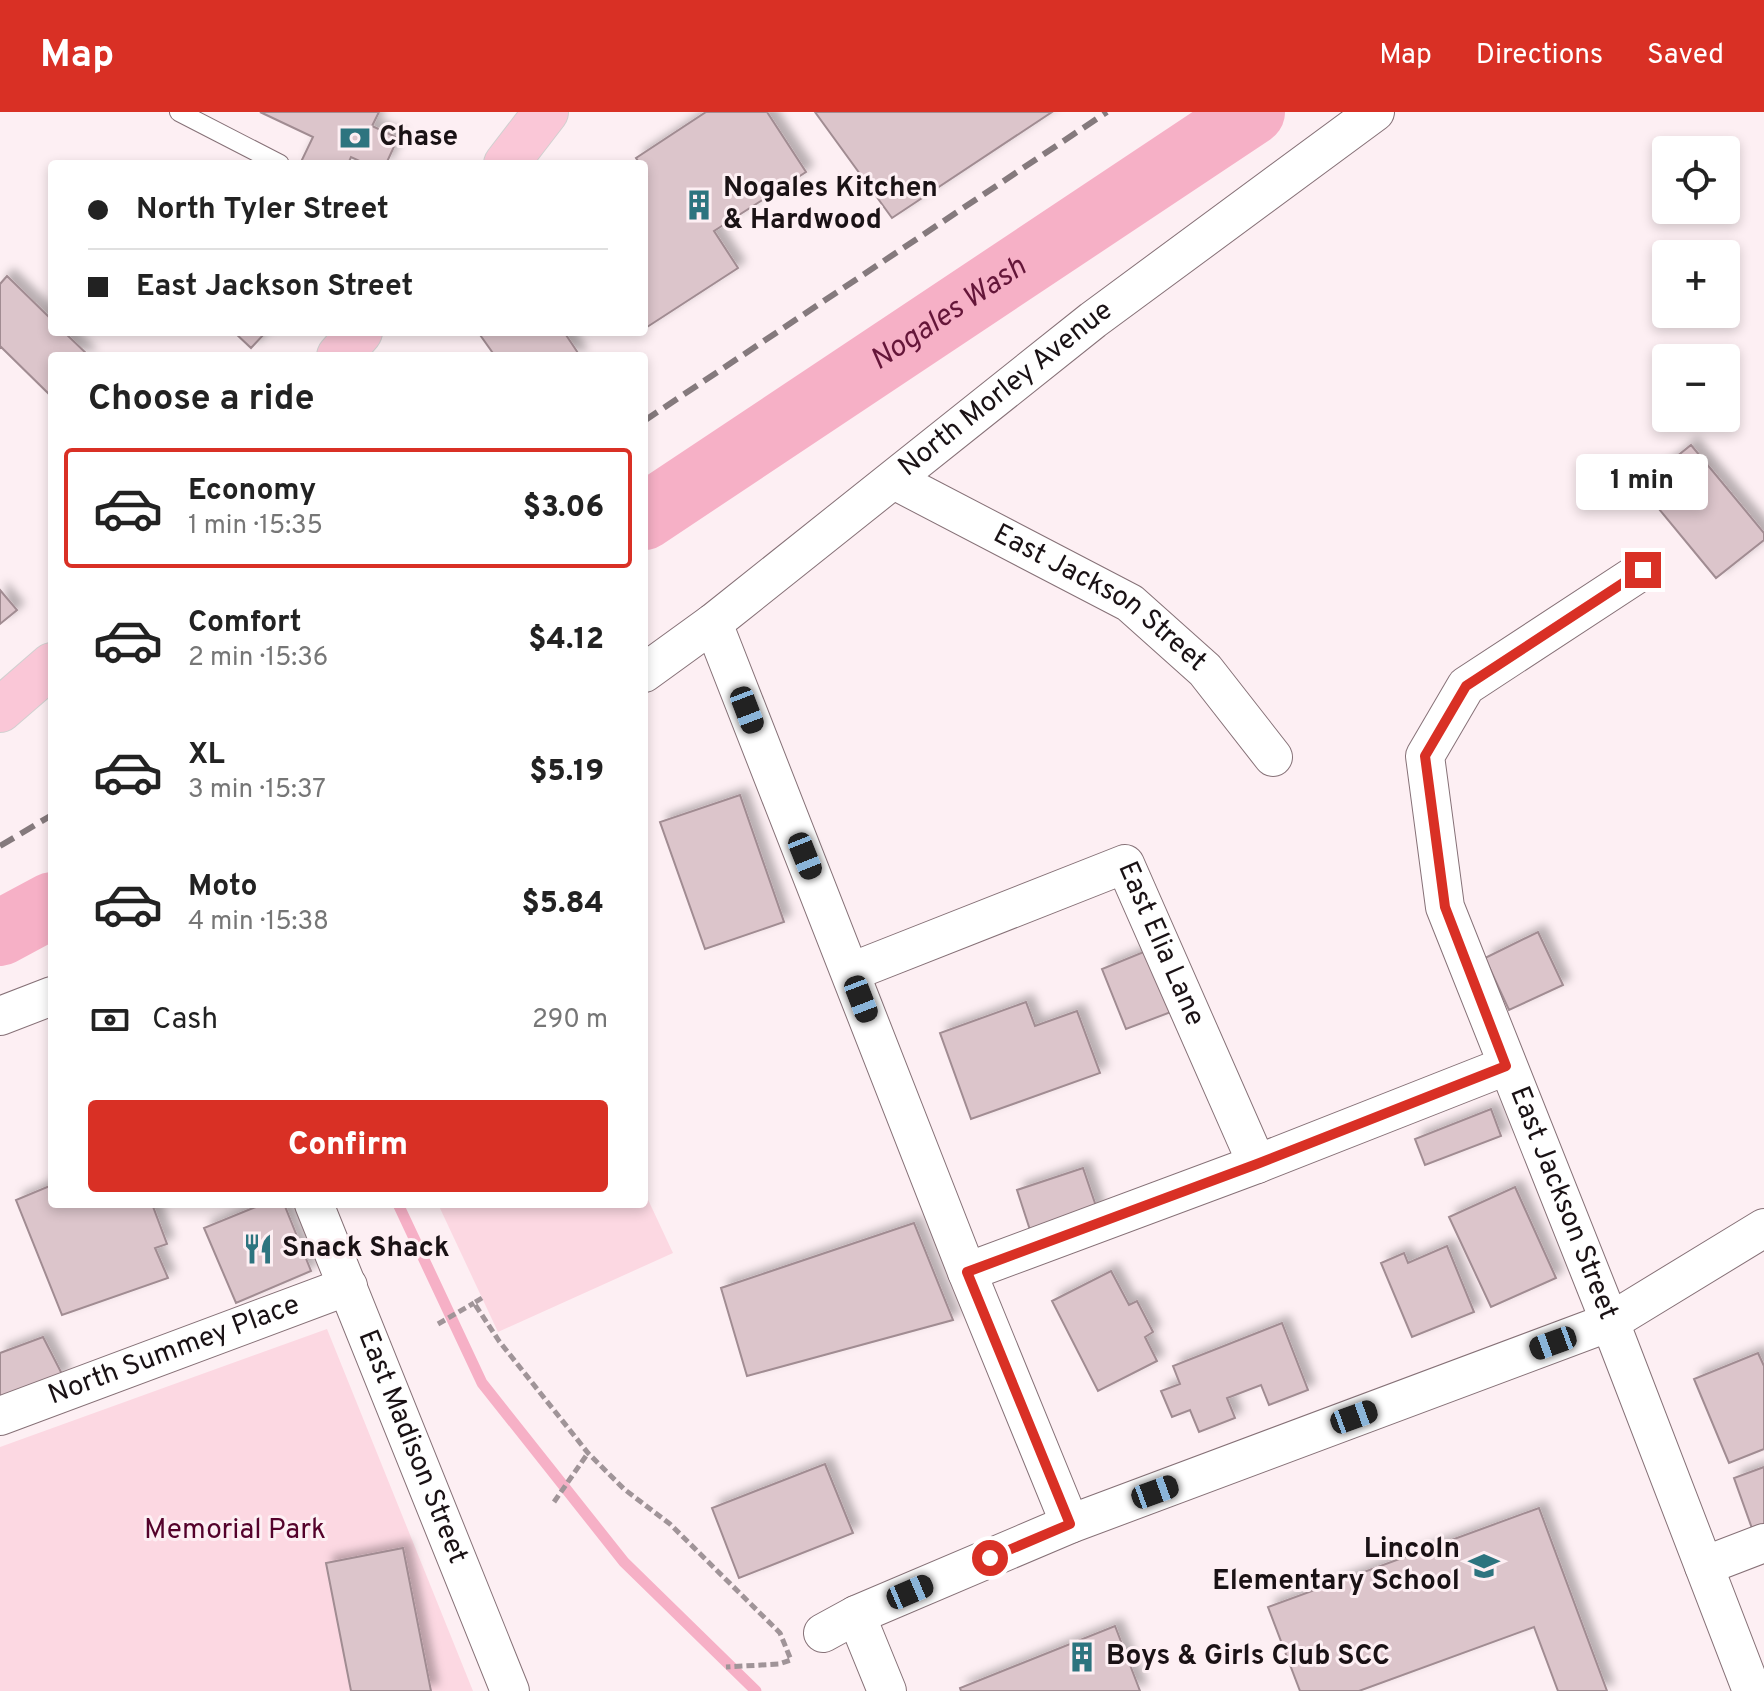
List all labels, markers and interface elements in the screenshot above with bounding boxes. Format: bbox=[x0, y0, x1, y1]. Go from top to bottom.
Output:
text: Map bbox=[40, 32, 114, 81]
text: Map bbox=[1379, 38, 1432, 74]
text: Directions bbox=[1476, 38, 1603, 74]
text: Saved bbox=[1647, 38, 1724, 74]
place label: Chase bbox=[379, 120, 458, 156]
bank icon: Chase bbox=[338, 121, 372, 155]
map controls bbox=[1652, 136, 1740, 432]
button: locate bbox=[1652, 136, 1740, 224]
place label: Nogales Kitchen & Hardwood bbox=[723, 171, 938, 239]
building icon: Nogales Kitchen & Hardwood bbox=[682, 188, 716, 222]
text: North Tyler Street bbox=[136, 192, 389, 229]
button: + bbox=[1652, 240, 1740, 328]
water label: Nogales Wash bbox=[864, 249, 1034, 379]
text: East Jackson Street bbox=[136, 269, 413, 306]
street label: North Morley Avenue bbox=[892, 293, 1120, 486]
button: − bbox=[1652, 344, 1740, 432]
text: Choose a ride bbox=[88, 377, 314, 423]
callout: 1 min bbox=[1577, 454, 1709, 510]
text: 1 min bbox=[1610, 465, 1674, 498]
icon: car bbox=[92, 472, 164, 544]
text: Economy bbox=[188, 473, 316, 510]
text: $3.06 bbox=[523, 490, 604, 527]
text: 1 min · 15:35 bbox=[188, 510, 323, 543]
street label: East Jackson Street bbox=[987, 517, 1213, 680]
route end bbox=[1625, 552, 1661, 588]
icon: car bbox=[92, 604, 164, 676]
text: Comfort bbox=[188, 605, 301, 642]
text: $4.12 bbox=[528, 622, 604, 659]
text: 2 min · 15:36 bbox=[188, 642, 328, 675]
car bbox=[727, 683, 767, 737]
icon: car bbox=[92, 736, 164, 808]
text: XL bbox=[188, 737, 225, 774]
text: $5.19 bbox=[529, 754, 604, 791]
text: 3 min · 15:37 bbox=[188, 774, 326, 807]
car bbox=[785, 829, 825, 883]
street label: East Elia Lane bbox=[1108, 856, 1212, 1032]
icon: car bbox=[92, 868, 164, 940]
text: Moto bbox=[188, 869, 258, 906]
text: $5.84 bbox=[521, 886, 604, 923]
text: 4 min · 15:38 bbox=[188, 906, 329, 939]
car bbox=[841, 972, 881, 1026]
icon: cash bbox=[88, 998, 132, 1042]
text: Cash bbox=[152, 1002, 218, 1039]
text: 290 m bbox=[532, 1004, 608, 1037]
street label: East Jackson Street bbox=[1500, 1081, 1625, 1325]
button: Confirm bbox=[88, 1100, 608, 1192]
place label: Snack Shack bbox=[282, 1231, 450, 1267]
restaurant icon: Snack Shack bbox=[241, 1232, 275, 1266]
street label: North Summey Place bbox=[44, 1288, 305, 1414]
car bbox=[1526, 1324, 1580, 1362]
street label: East Madison Street bbox=[349, 1325, 475, 1569]
car bbox=[1327, 1398, 1381, 1436]
car bbox=[1128, 1473, 1182, 1511]
park label: Memorial Park bbox=[144, 1513, 326, 1549]
place label: Lincoln Elementary School bbox=[1212, 1532, 1460, 1600]
route start bbox=[972, 1540, 1008, 1576]
school or university icon: Lincoln Elementary School bbox=[1467, 1549, 1501, 1583]
car bbox=[883, 1572, 937, 1612]
place label: Boys & Girls Club SCC bbox=[1106, 1639, 1390, 1675]
building icon: Boys & Girls Club SCC bbox=[1065, 1640, 1099, 1674]

